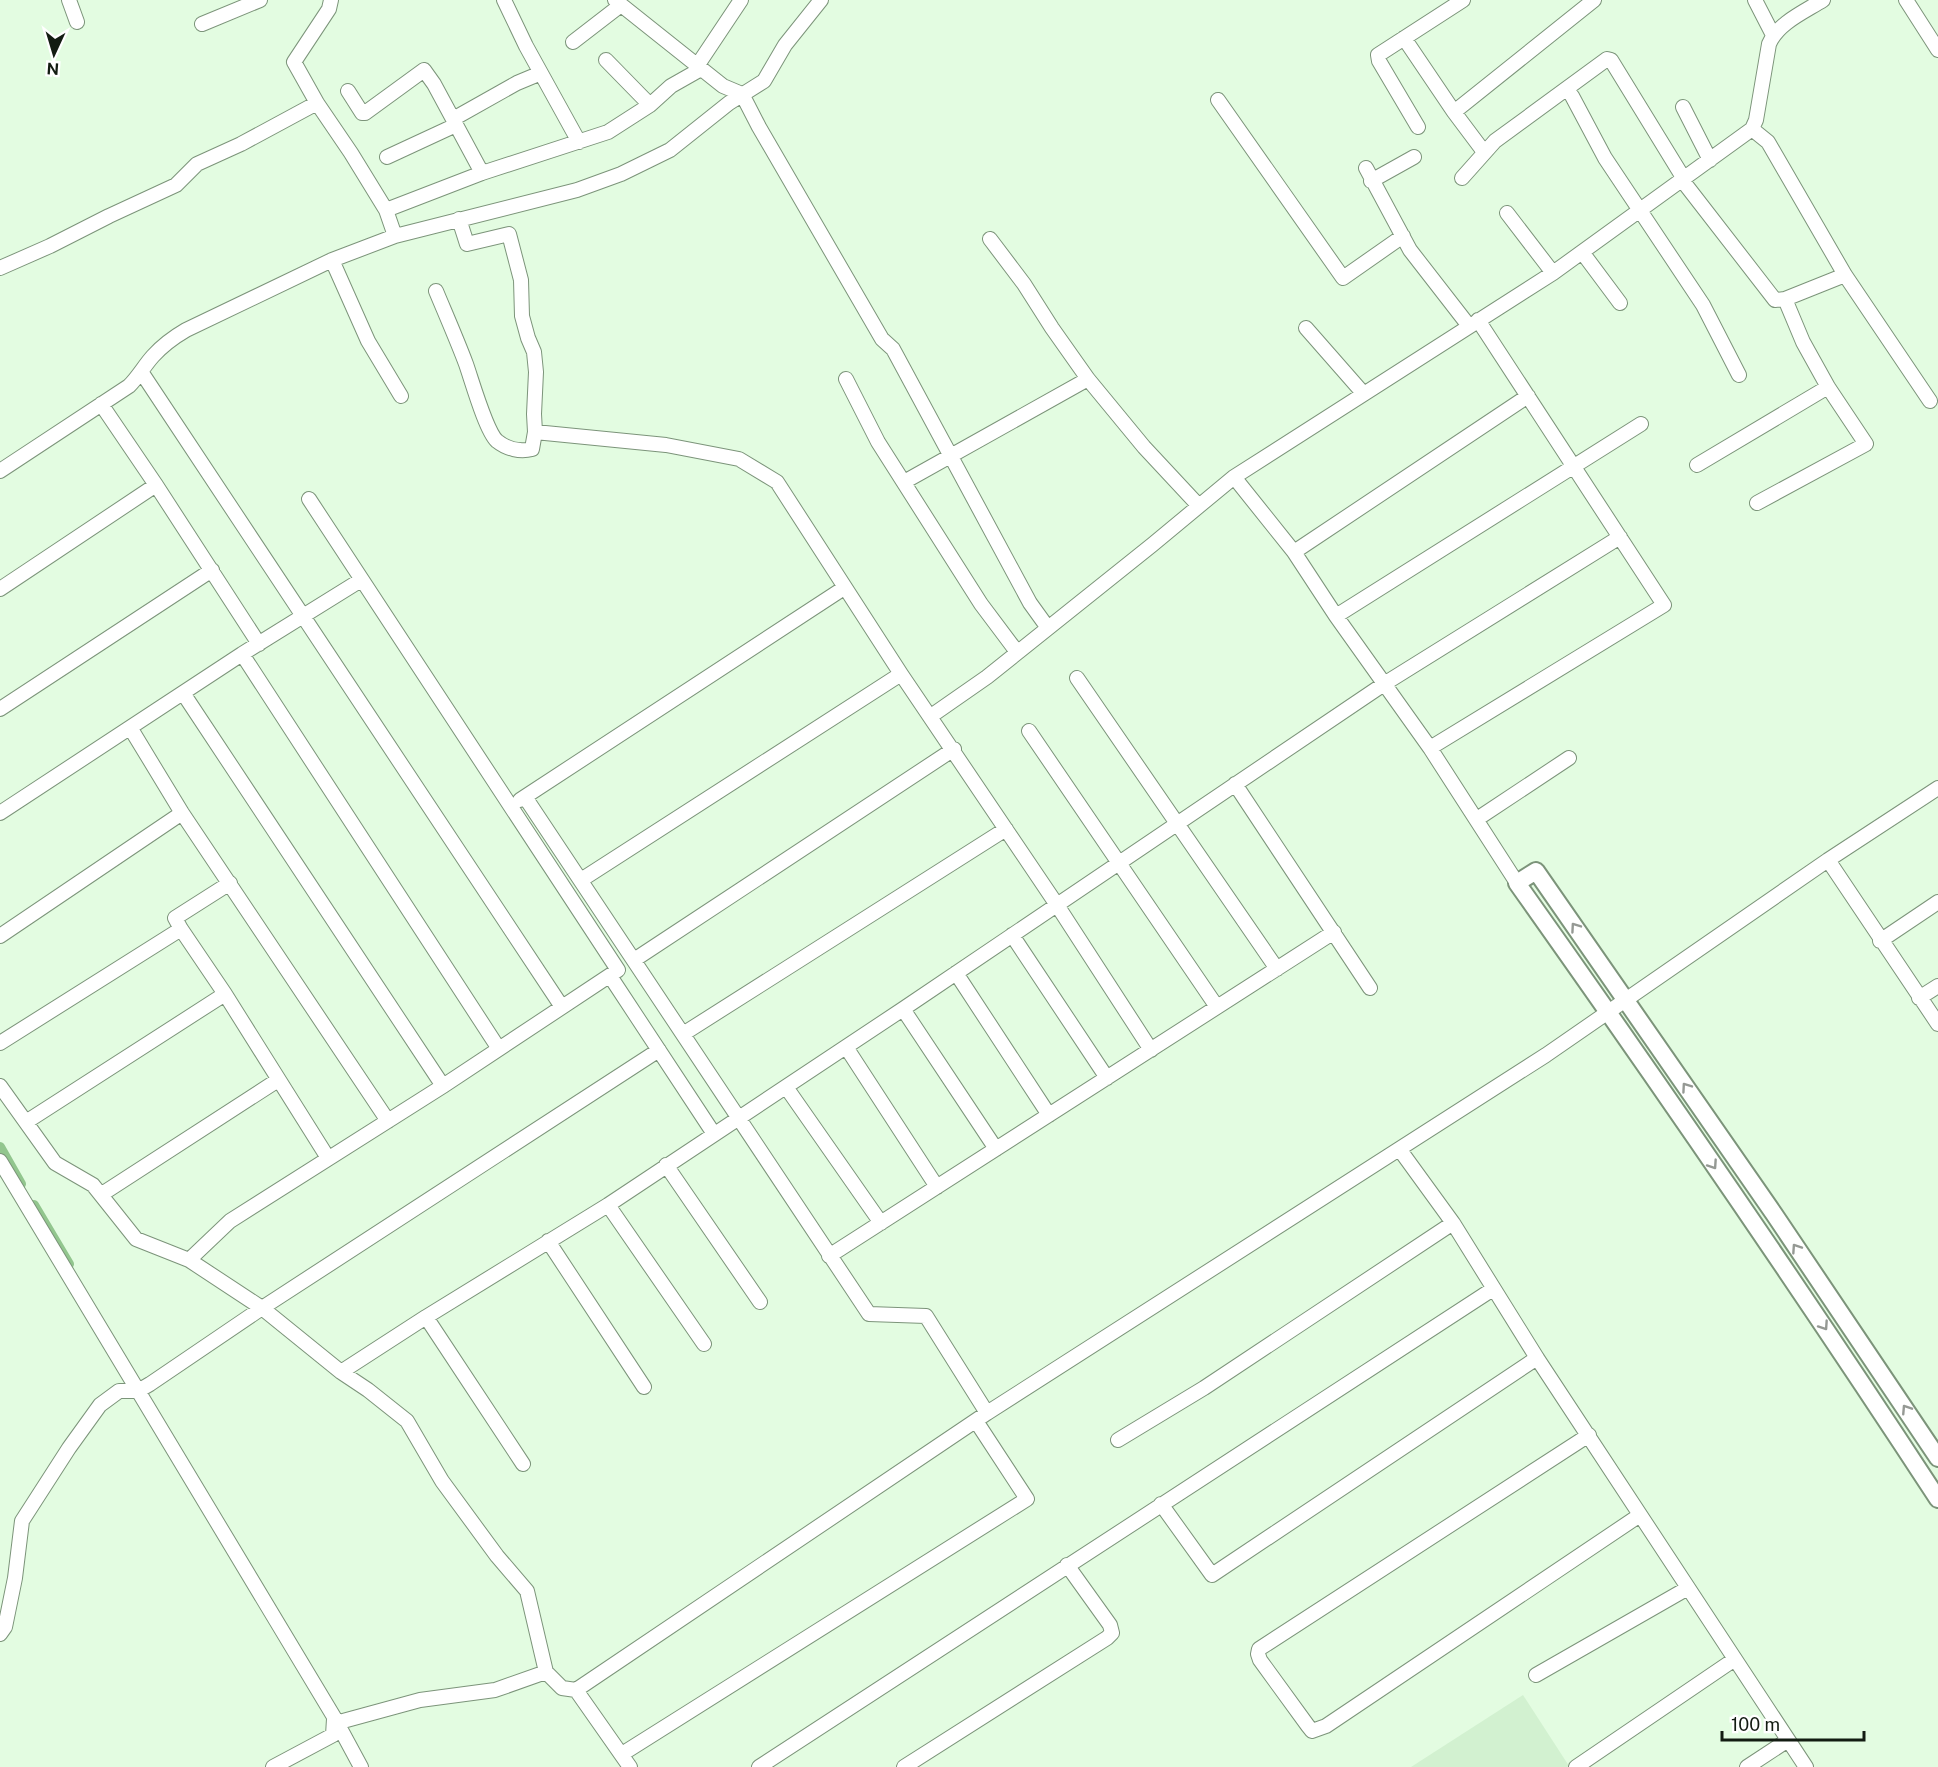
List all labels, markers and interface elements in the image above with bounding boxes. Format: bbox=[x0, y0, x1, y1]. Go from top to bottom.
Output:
north arrow bbox=[24, 24, 84, 84]
text: N bbox=[46, 59, 60, 78]
one-way arrow bbox=[1571, 922, 1582, 933]
one-way arrow bbox=[1682, 1083, 1693, 1094]
one-way arrow bbox=[1706, 1159, 1717, 1170]
one-way arrow bbox=[1793, 1243, 1804, 1254]
one-way arrow bbox=[1817, 1319, 1828, 1330]
one-way arrow bbox=[1902, 1405, 1913, 1416]
scale bar bbox=[1722, 1704, 1864, 1742]
text: 100 m bbox=[1731, 1714, 1780, 1735]

